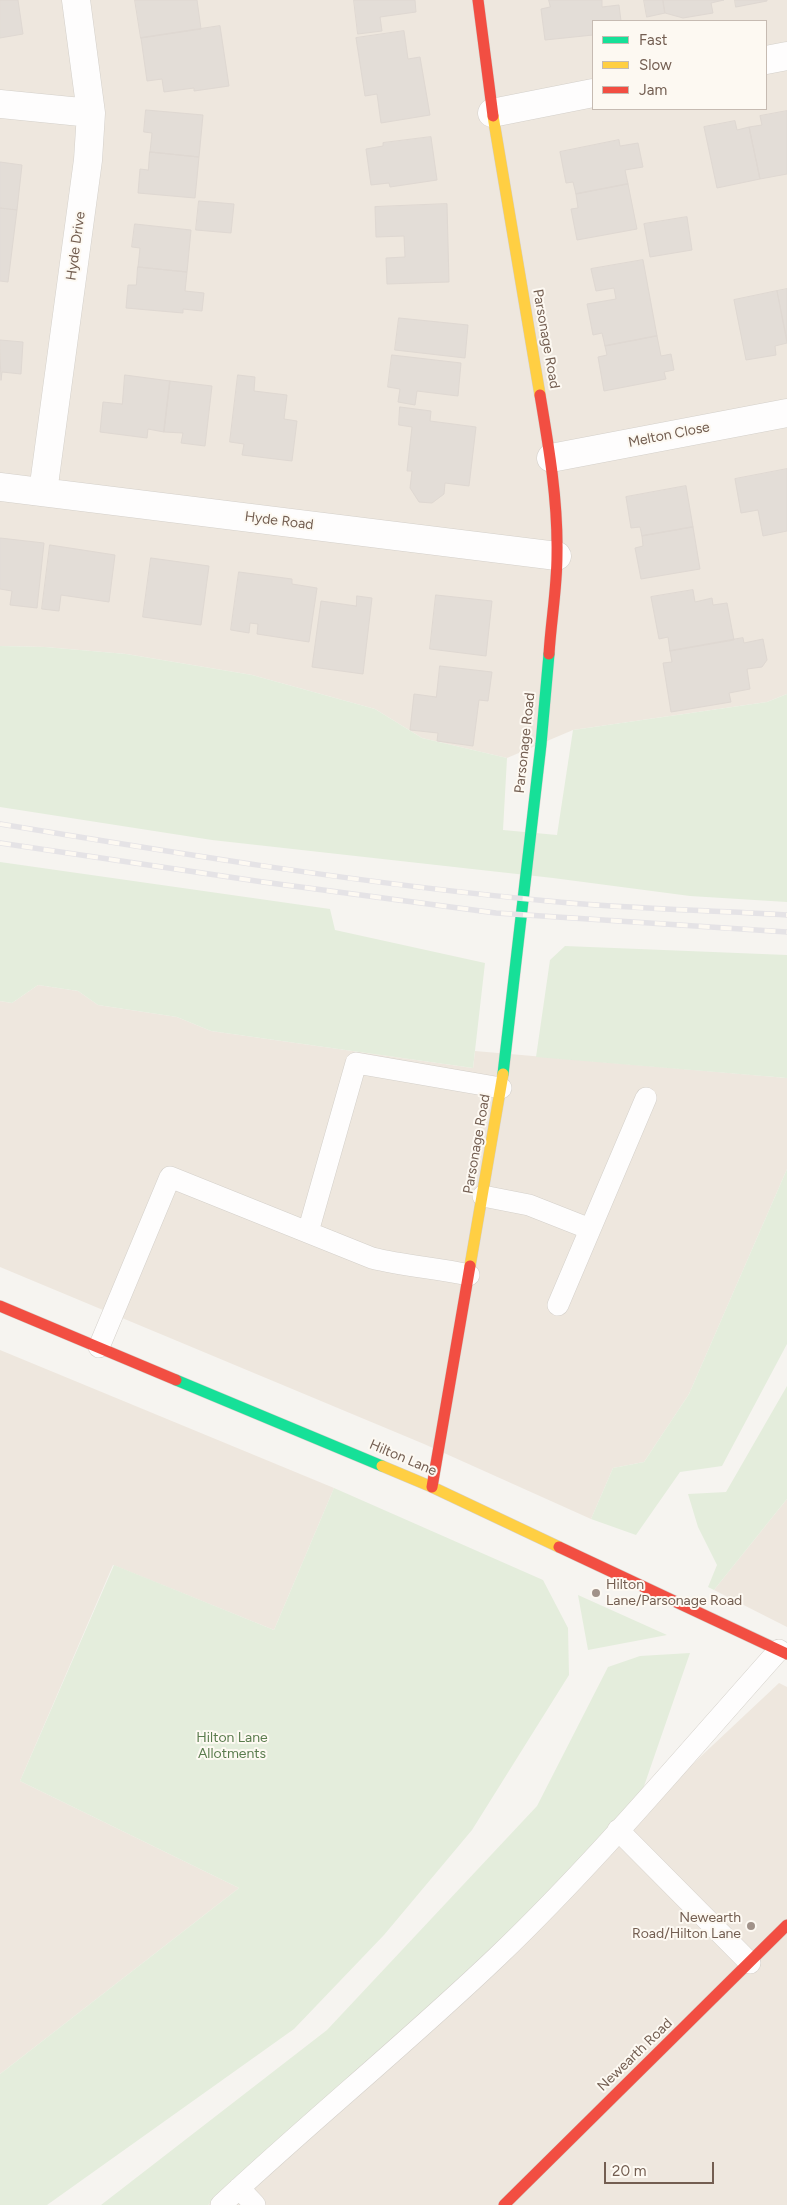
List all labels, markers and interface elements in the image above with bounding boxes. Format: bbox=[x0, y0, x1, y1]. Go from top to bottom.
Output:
legend bbox=[592, 20, 767, 110]
text: Fast bbox=[639, 31, 667, 49]
text: Slow bbox=[639, 56, 672, 74]
text: Jam bbox=[639, 81, 667, 99]
street label: Hyde Drive bbox=[63, 210, 89, 282]
street label: Parsonage Road bbox=[529, 288, 563, 390]
street label: Melton Close bbox=[627, 419, 711, 451]
street label: Hyde Road bbox=[244, 508, 314, 534]
street label: Parsonage Road bbox=[511, 692, 539, 794]
street label: Parsonage Road bbox=[460, 1093, 494, 1195]
street label: Hilton Lane bbox=[367, 1436, 439, 1480]
place label: Hilton Lane/Parsonage Road bbox=[606, 1577, 742, 1610]
marker: Hilton Lane/Parsonage Road bbox=[590, 1587, 602, 1599]
park label: Hilton Lane Allotments bbox=[196, 1730, 268, 1762]
place label: Newearth Road/Hilton Lane bbox=[632, 1910, 741, 1942]
marker: Newearth Road/Hilton Lane bbox=[745, 1920, 757, 1932]
street label: Newearth Road bbox=[594, 2015, 676, 2095]
scale bar bbox=[607, 2152, 717, 2184]
text: 20 m bbox=[612, 2162, 646, 2180]

